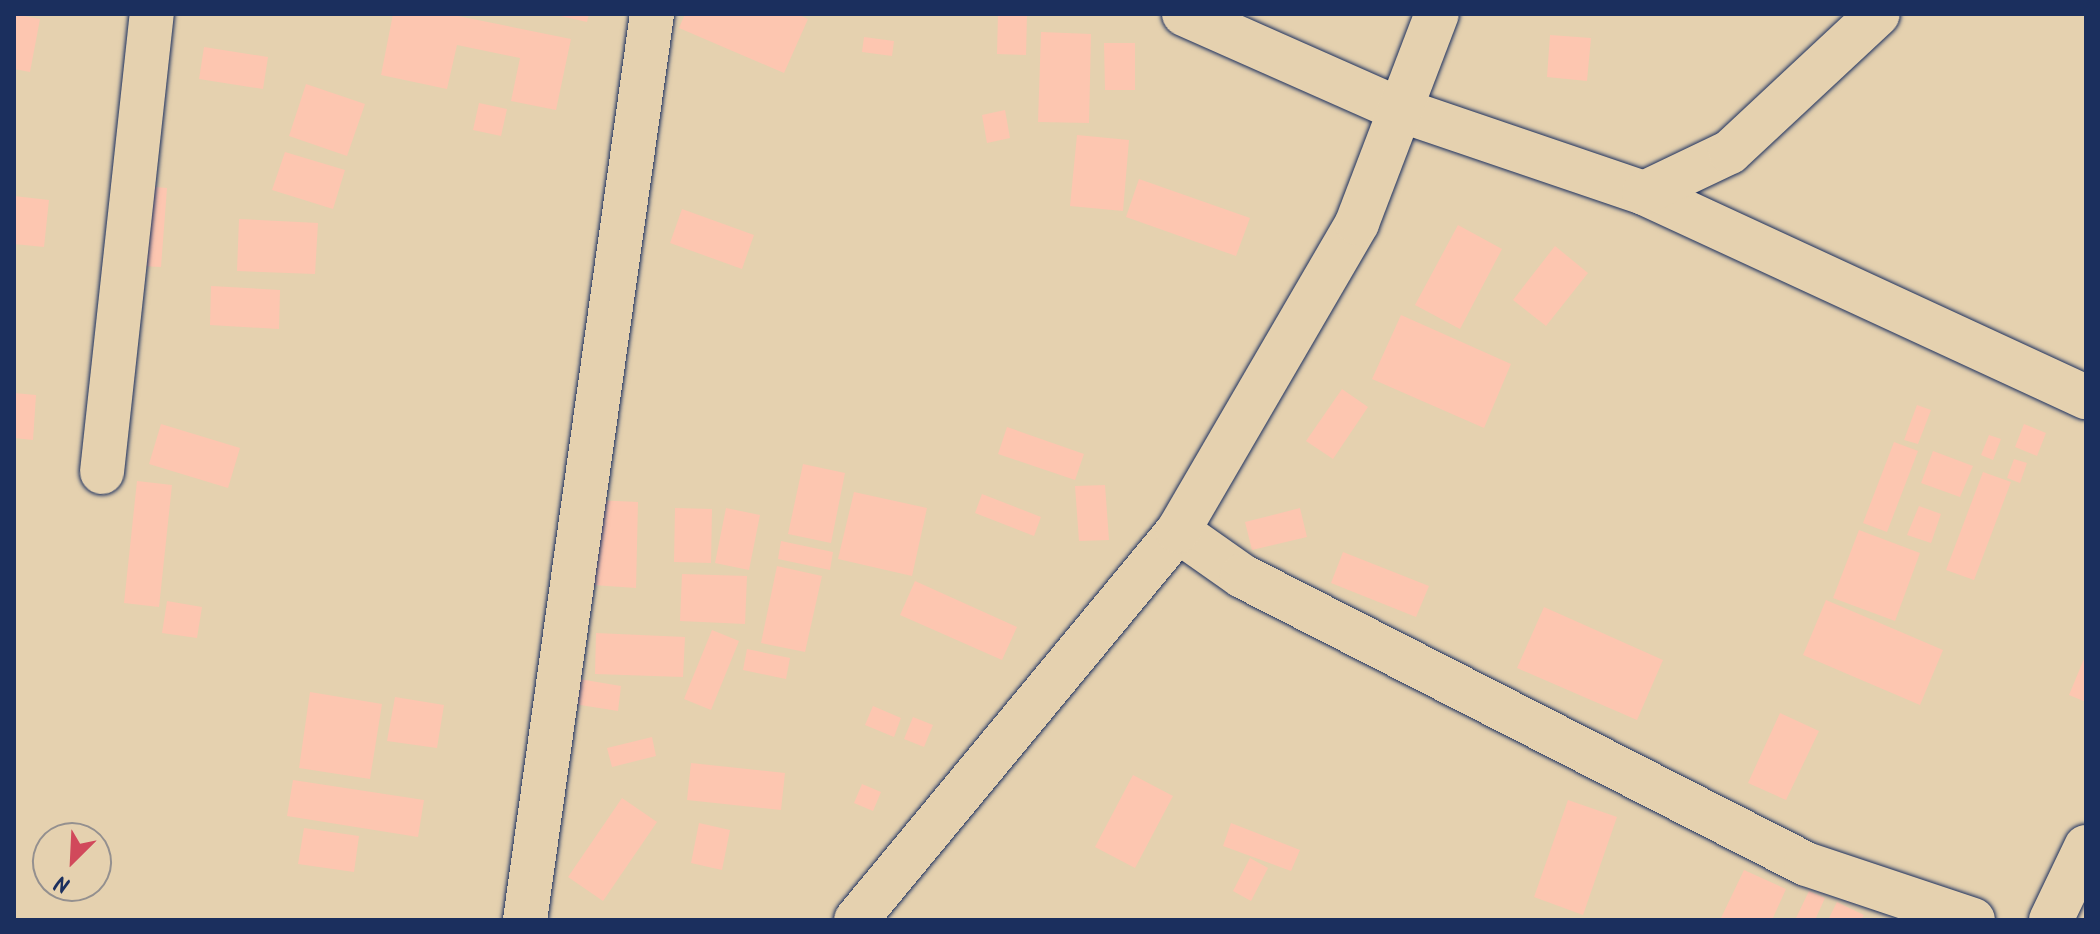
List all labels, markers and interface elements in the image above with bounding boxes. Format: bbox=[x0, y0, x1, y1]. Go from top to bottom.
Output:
north arrow bbox=[32, 822, 112, 902]
text: N bbox=[49, 864, 76, 901]

